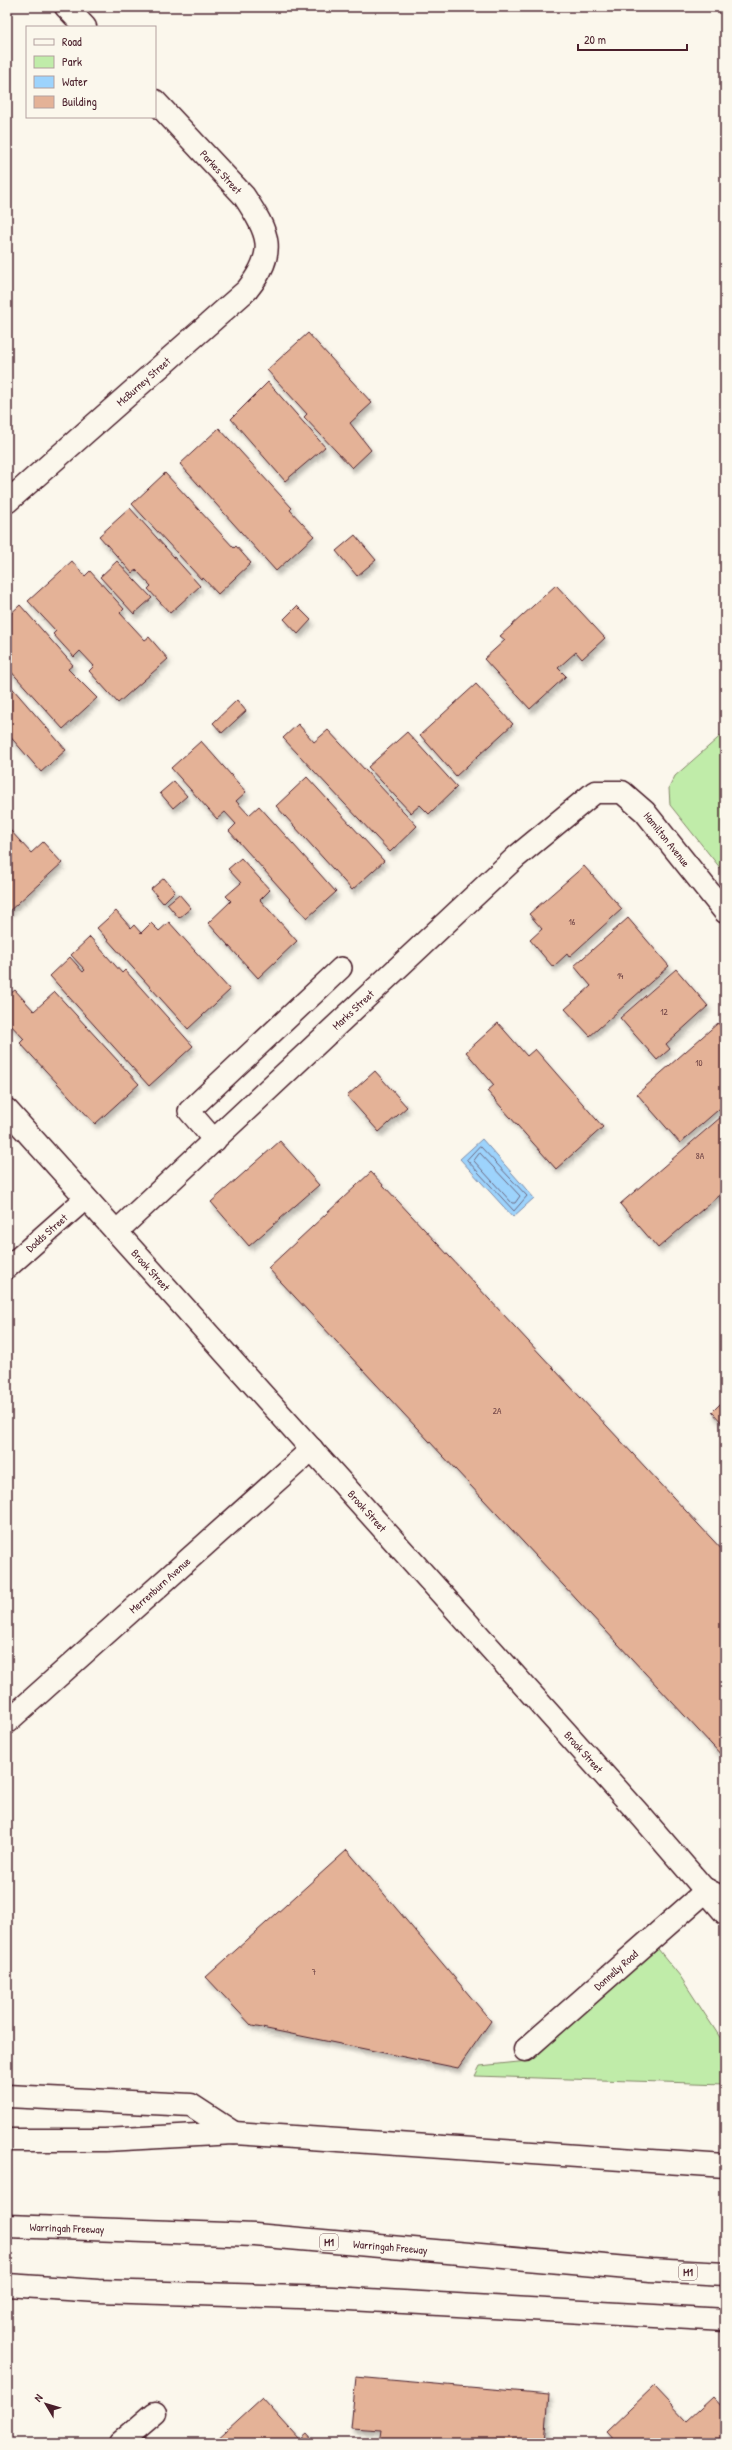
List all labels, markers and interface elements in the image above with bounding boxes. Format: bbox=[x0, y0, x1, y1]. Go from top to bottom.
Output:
legend bbox=[26, 26, 156, 118]
scale bar bbox=[578, 26, 687, 52]
text: 20 m bbox=[584, 31, 606, 48]
text: Road bbox=[62, 33, 82, 50]
text: Park bbox=[62, 53, 82, 70]
text: Water bbox=[62, 73, 88, 90]
text: Building bbox=[62, 93, 97, 110]
street label: Parkes Street bbox=[197, 147, 245, 197]
street label: McBurney Street bbox=[114, 354, 173, 409]
street label: Hamilton Avenue bbox=[641, 809, 693, 870]
house number: 16 bbox=[569, 916, 576, 928]
house number: 14 bbox=[617, 970, 624, 982]
street label: Marks Street bbox=[329, 987, 377, 1033]
house number: 12 bbox=[660, 1006, 669, 1018]
house number: 10 bbox=[695, 1057, 703, 1069]
house number: 8A bbox=[696, 1150, 705, 1162]
street label: Dodds Street bbox=[23, 1211, 70, 1255]
street label: Brook Street bbox=[128, 1246, 173, 1294]
house number: 2A bbox=[493, 1405, 502, 1417]
street label: Brook Street bbox=[345, 1487, 390, 1535]
street label: Merrenburn Avenue bbox=[126, 1554, 194, 1616]
street label: Brook Street bbox=[561, 1728, 606, 1776]
street label: Donnelly Road bbox=[591, 1947, 641, 1993]
house number: 7 bbox=[312, 1966, 317, 1978]
street label: Warringah Freeway bbox=[29, 2220, 105, 2237]
road number: M1 bbox=[320, 2234, 338, 2250]
street label: Warringah Freeway bbox=[353, 2237, 428, 2257]
road number: M1 bbox=[679, 2264, 697, 2280]
north arrow bbox=[26, 2384, 66, 2424]
text: N bbox=[31, 2391, 46, 2404]

